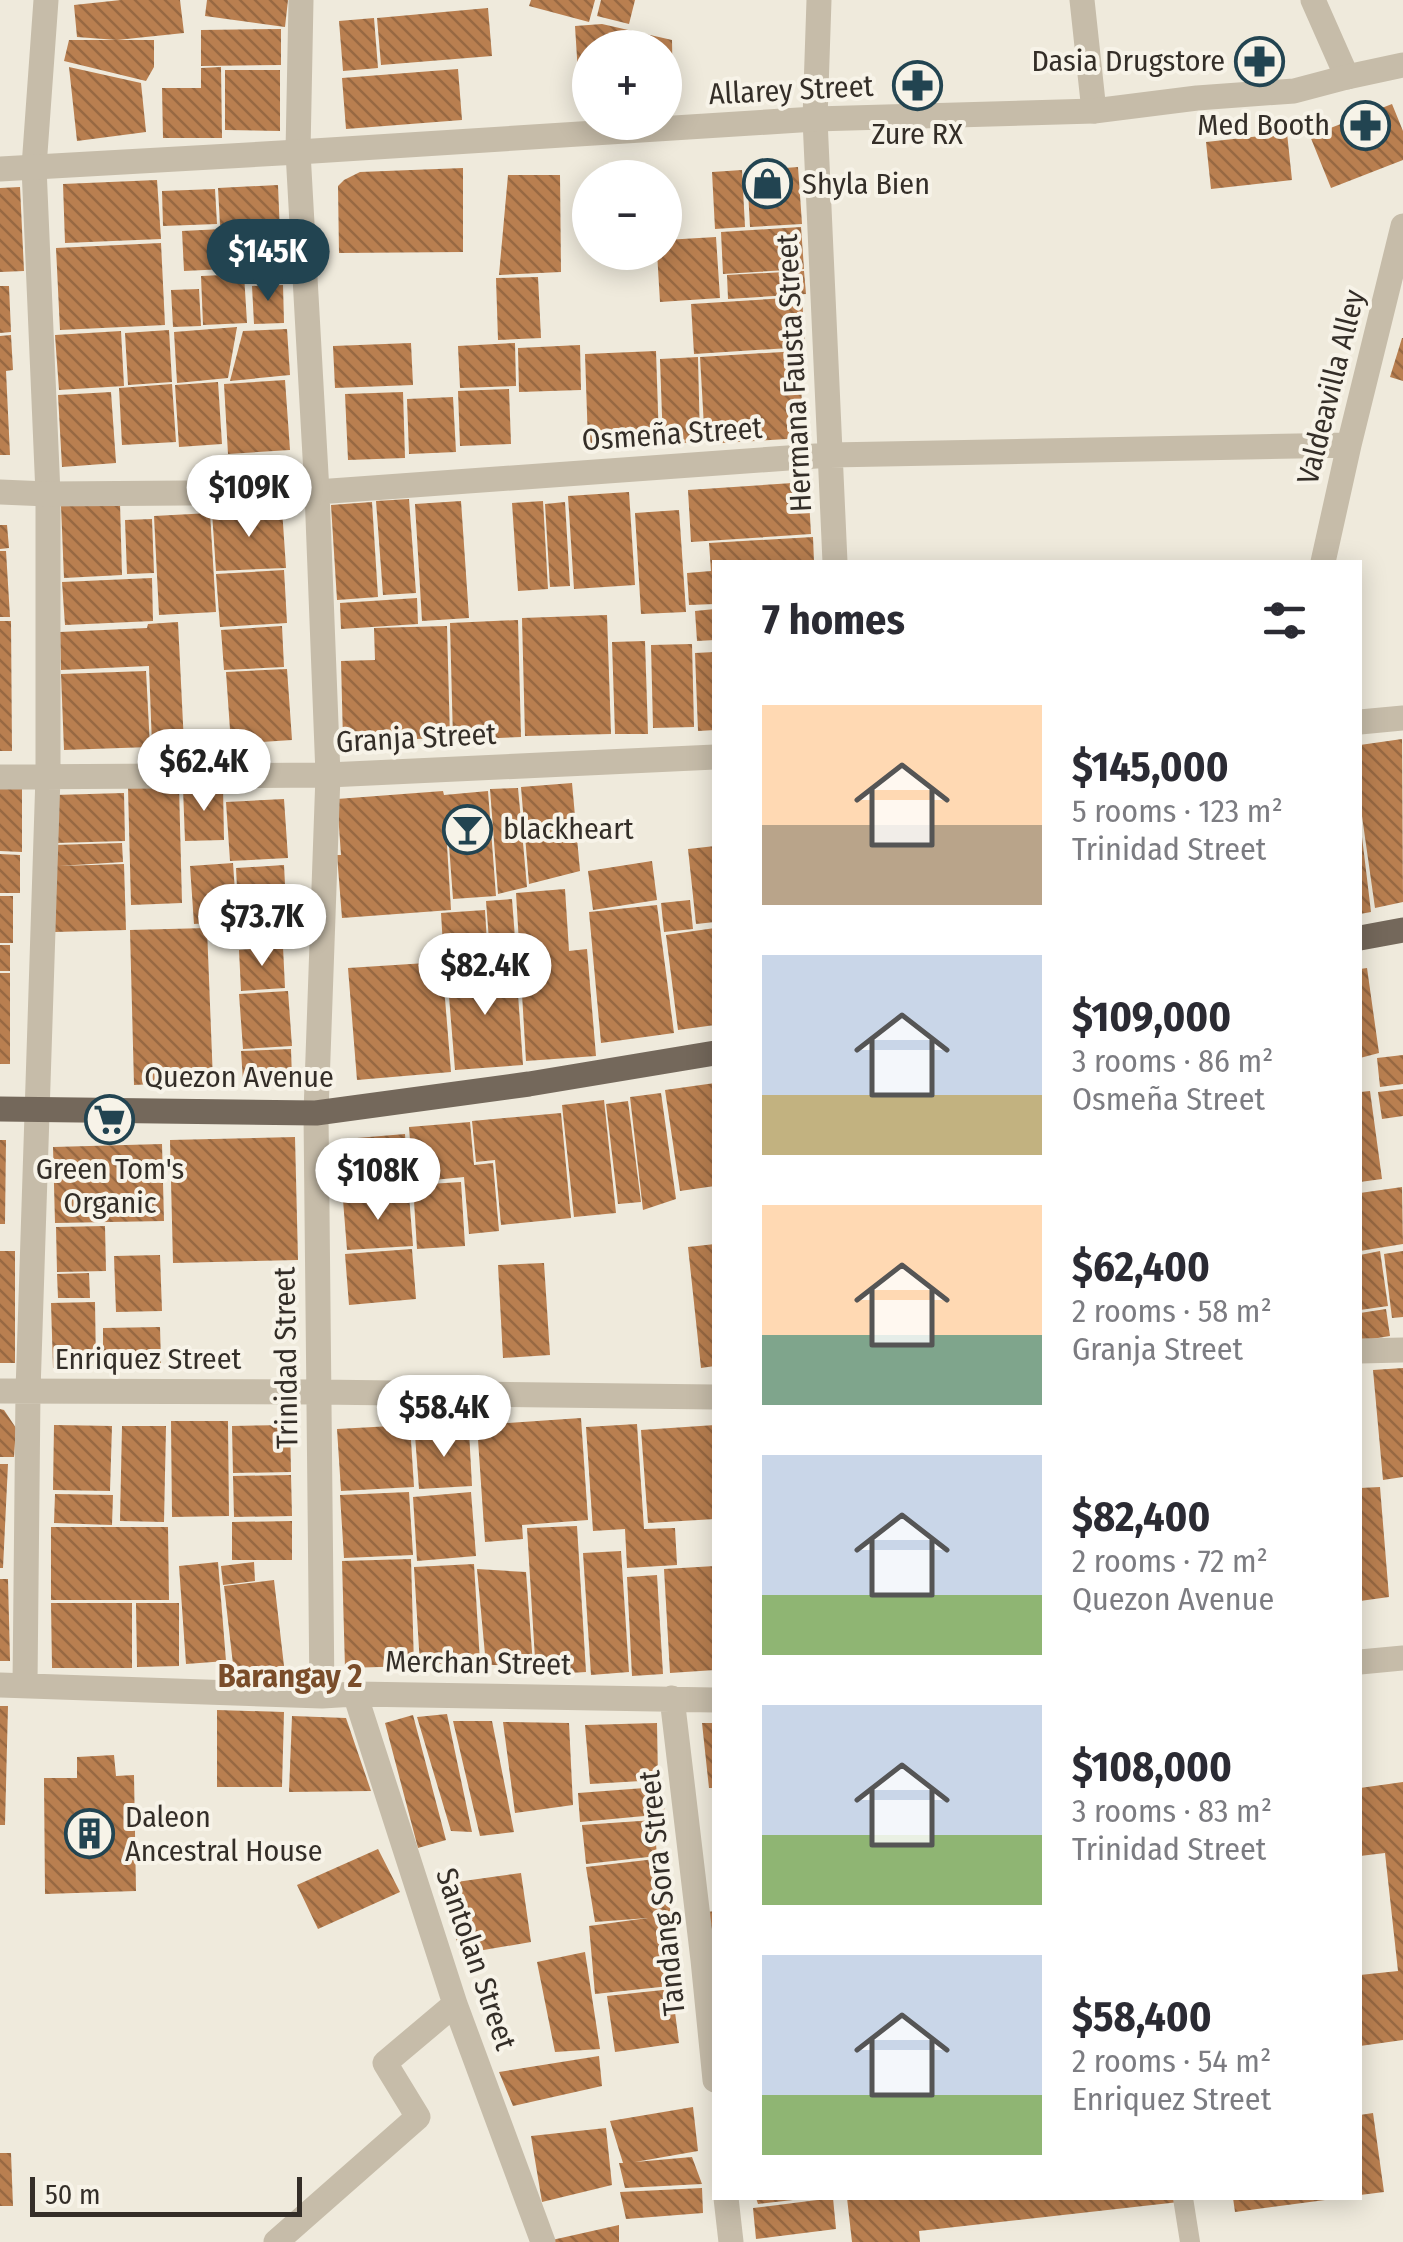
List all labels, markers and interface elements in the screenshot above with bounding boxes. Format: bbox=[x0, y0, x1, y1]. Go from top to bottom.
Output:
map controls bbox=[572, 30, 682, 270]
button: + bbox=[572, 30, 682, 140]
pharmacy icon: Dasia Drugstore bbox=[1234, 35, 1286, 87]
place label: Dasia Drugstore bbox=[1031, 43, 1225, 79]
pharmacy icon: Zure RX bbox=[891, 59, 943, 111]
street label: Allarey Street bbox=[708, 68, 874, 112]
pharmacy icon: Med Booth bbox=[1339, 99, 1391, 151]
place label: Med Booth bbox=[1197, 107, 1330, 143]
place label: Zure RX bbox=[871, 116, 963, 152]
shop icon: Shyla Bien bbox=[741, 158, 793, 210]
button: − bbox=[572, 160, 682, 270]
place label: Shyla Bien bbox=[802, 166, 930, 202]
pin: $145K bbox=[198, 219, 338, 304]
text: $145K bbox=[229, 232, 307, 270]
street label: Hermana Fausta Street bbox=[769, 233, 819, 513]
street label: Valdeavilla Alley bbox=[1289, 285, 1373, 488]
street label: Osmeña Street bbox=[581, 410, 764, 458]
pin: $109K bbox=[179, 455, 319, 540]
text: $109K bbox=[209, 468, 289, 506]
icon: filters bbox=[1257, 593, 1312, 648]
text: 7 homes bbox=[762, 595, 905, 645]
street label: Granja Street bbox=[335, 716, 497, 760]
pin: $62.4K bbox=[123, 729, 285, 814]
text: $62.4K bbox=[160, 742, 248, 780]
text: $145,000 bbox=[1072, 742, 1229, 792]
icon: home bbox=[842, 745, 962, 865]
text: 5 rooms · 123 m² bbox=[1072, 792, 1283, 830]
bar icon: blackheart bbox=[442, 803, 494, 855]
place label: blackheart bbox=[503, 811, 634, 847]
text: Trinidad Street bbox=[1072, 830, 1266, 868]
pin: $73.7K bbox=[181, 884, 343, 969]
text: $73.7K bbox=[220, 897, 304, 935]
pin: $82.4K bbox=[404, 933, 566, 1018]
text: $82.4K bbox=[440, 946, 530, 984]
text: $109,000 bbox=[1072, 992, 1231, 1042]
icon: home bbox=[842, 995, 962, 1115]
text: 3 rooms · 86 m² bbox=[1072, 1042, 1273, 1080]
street label: Quezon Avenue bbox=[144, 1059, 334, 1095]
text: Osmeña Street bbox=[1072, 1080, 1265, 1118]
supermarket icon: Green Tom's Organic bbox=[84, 1094, 136, 1146]
pin: $108K bbox=[308, 1138, 448, 1223]
place label: Green Tom's Organic bbox=[36, 1151, 184, 1221]
text: $108K bbox=[337, 1151, 419, 1189]
text: $62,400 bbox=[1072, 1242, 1210, 1292]
icon: home bbox=[842, 1245, 962, 1365]
street label: Trinidad Street bbox=[266, 1266, 306, 1449]
text: 2 rooms · 58 m² bbox=[1072, 1292, 1272, 1330]
text: Granja Street bbox=[1072, 1330, 1243, 1368]
street label: Enriquez Street bbox=[55, 1341, 242, 1377]
pin: $58.4K bbox=[363, 1375, 525, 1460]
text: $58.4K bbox=[399, 1388, 489, 1426]
text: $82,400 bbox=[1072, 1492, 1210, 1542]
icon: home bbox=[842, 1495, 962, 1615]
text: 2 rooms · 72 m² bbox=[1072, 1542, 1268, 1580]
text: Quezon Avenue bbox=[1072, 1580, 1274, 1618]
street label: Merchan Street bbox=[385, 1643, 571, 1683]
district label: Barangay 2 bbox=[218, 1657, 362, 1695]
text: $108,000 bbox=[1072, 1742, 1232, 1792]
icon: home bbox=[842, 1745, 962, 1865]
street label: Tandang Sora Street bbox=[631, 1768, 693, 2017]
text: 3 rooms · 83 m² bbox=[1072, 1792, 1272, 1830]
place label: Daleon Ancestral House bbox=[125, 1799, 323, 1869]
building icon: Daleon Ancestral House bbox=[64, 1808, 116, 1860]
text: Trinidad Street bbox=[1072, 1830, 1266, 1868]
street label: Santolan Street bbox=[428, 1863, 524, 2055]
text: $58,400 bbox=[1072, 1992, 1212, 2042]
icon: home bbox=[842, 1995, 962, 2115]
text: 2 rooms · 54 m² bbox=[1072, 2042, 1271, 2080]
text: Enriquez Street bbox=[1072, 2080, 1271, 2118]
scale bar bbox=[30, 2172, 302, 2216]
text: 50 m bbox=[45, 2178, 101, 2211]

